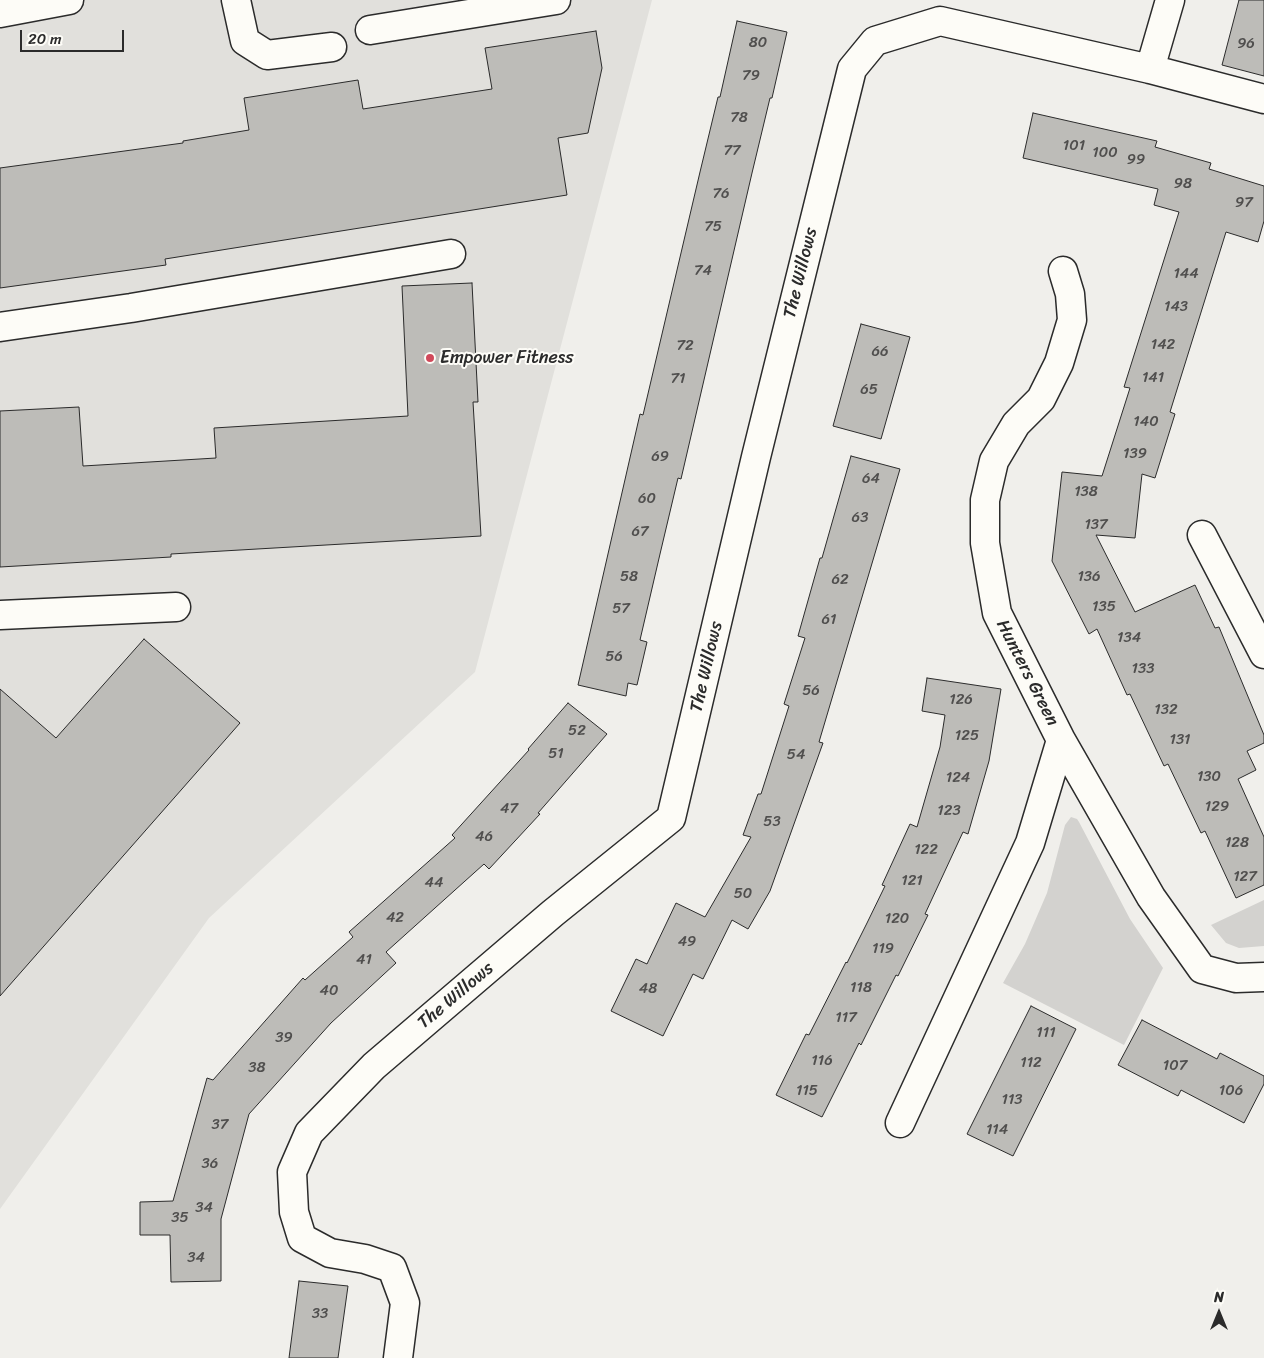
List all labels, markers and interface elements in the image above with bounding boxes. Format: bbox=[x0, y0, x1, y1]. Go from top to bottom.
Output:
scale bar bbox=[22, 20, 126, 52]
text: 20 m bbox=[28, 26, 62, 52]
house number: 80 bbox=[749, 34, 767, 52]
house number: 96 bbox=[1237, 35, 1255, 53]
house number: 79 bbox=[742, 67, 760, 85]
house number: 78 bbox=[730, 109, 748, 127]
house number: 101 bbox=[1063, 137, 1085, 155]
house number: 77 bbox=[723, 142, 741, 160]
house number: 100 bbox=[1092, 144, 1118, 162]
house number: 99 bbox=[1127, 151, 1145, 169]
house number: 98 bbox=[1174, 175, 1192, 193]
house number: 76 bbox=[712, 185, 730, 203]
house number: 97 bbox=[1235, 194, 1253, 212]
house number: 75 bbox=[704, 218, 722, 236]
street label: The Willows bbox=[779, 226, 823, 320]
house number: 74 bbox=[694, 262, 712, 280]
house number: 144 bbox=[1173, 265, 1199, 283]
house number: 143 bbox=[1164, 298, 1188, 316]
house number: 142 bbox=[1151, 336, 1175, 354]
house number: 72 bbox=[676, 337, 694, 355]
house number: 66 bbox=[871, 343, 889, 361]
place label: Empower Fitness bbox=[440, 347, 573, 369]
marker: Empower Fitness bbox=[424, 352, 436, 364]
house number: 141 bbox=[1142, 369, 1164, 387]
house number: 71 bbox=[671, 370, 685, 388]
house number: 65 bbox=[860, 381, 878, 399]
house number: 140 bbox=[1133, 413, 1159, 431]
house number: 139 bbox=[1123, 445, 1147, 463]
house number: 69 bbox=[651, 448, 669, 466]
house number: 64 bbox=[862, 470, 880, 488]
house number: 138 bbox=[1074, 483, 1098, 501]
house number: 60 bbox=[638, 490, 656, 508]
house number: 63 bbox=[852, 509, 868, 527]
house number: 137 bbox=[1084, 516, 1108, 534]
house number: 67 bbox=[631, 523, 649, 541]
house number: 58 bbox=[620, 568, 638, 586]
house number: 136 bbox=[1077, 568, 1101, 586]
house number: 62 bbox=[831, 571, 849, 589]
house number: 135 bbox=[1092, 598, 1116, 616]
house number: 57 bbox=[612, 600, 630, 618]
house number: 61 bbox=[822, 611, 836, 629]
street label: Hunters Green bbox=[991, 616, 1063, 730]
street label: The Willows bbox=[686, 620, 728, 714]
house number: 134 bbox=[1117, 629, 1141, 647]
house number: 56 bbox=[605, 648, 623, 666]
house number: 133 bbox=[1132, 660, 1154, 678]
house number: 56 bbox=[802, 682, 820, 700]
house number: 126 bbox=[949, 691, 973, 709]
house number: 132 bbox=[1154, 701, 1178, 719]
house number: 52 bbox=[568, 722, 586, 740]
house number: 125 bbox=[955, 727, 979, 745]
house number: 131 bbox=[1169, 731, 1191, 749]
house number: 51 bbox=[548, 745, 564, 763]
house number: 54 bbox=[787, 746, 805, 764]
house number: 130 bbox=[1197, 768, 1221, 786]
house number: 124 bbox=[946, 769, 970, 787]
house number: 129 bbox=[1205, 798, 1229, 816]
house number: 47 bbox=[500, 800, 518, 818]
house number: 123 bbox=[937, 802, 961, 820]
house number: 53 bbox=[763, 813, 781, 831]
house number: 46 bbox=[475, 828, 493, 846]
house number: 128 bbox=[1225, 834, 1249, 852]
house number: 122 bbox=[914, 841, 938, 859]
house number: 127 bbox=[1233, 868, 1257, 886]
house number: 121 bbox=[901, 872, 923, 890]
house number: 44 bbox=[425, 874, 443, 892]
house number: 50 bbox=[734, 885, 752, 903]
house number: 42 bbox=[386, 909, 404, 927]
house number: 120 bbox=[885, 910, 909, 928]
house number: 49 bbox=[678, 933, 696, 951]
house number: 119 bbox=[872, 940, 894, 958]
house number: 41 bbox=[356, 951, 372, 969]
street label: The Willows bbox=[414, 958, 498, 1034]
house number: 118 bbox=[850, 979, 872, 997]
house number: 48 bbox=[639, 980, 657, 998]
house number: 40 bbox=[320, 982, 338, 1000]
house number: 117 bbox=[835, 1009, 857, 1027]
house number: 111 bbox=[1036, 1024, 1056, 1042]
house number: 39 bbox=[275, 1029, 293, 1047]
house number: 116 bbox=[811, 1052, 833, 1070]
house number: 112 bbox=[1020, 1054, 1042, 1072]
house number: 107 bbox=[1163, 1057, 1187, 1075]
house number: 38 bbox=[248, 1059, 266, 1077]
house number: 115 bbox=[796, 1082, 818, 1100]
house number: 106 bbox=[1219, 1082, 1243, 1100]
house number: 113 bbox=[1001, 1091, 1023, 1109]
house number: 37 bbox=[212, 1116, 228, 1134]
house number: 114 bbox=[986, 1121, 1008, 1139]
house number: 36 bbox=[202, 1155, 218, 1173]
house number: 34 bbox=[195, 1199, 213, 1217]
house number: 35 bbox=[171, 1209, 189, 1227]
house number: 34 bbox=[187, 1249, 205, 1267]
text: N bbox=[1214, 1285, 1224, 1310]
north arrow bbox=[1194, 1288, 1244, 1338]
house number: 33 bbox=[312, 1305, 328, 1323]

